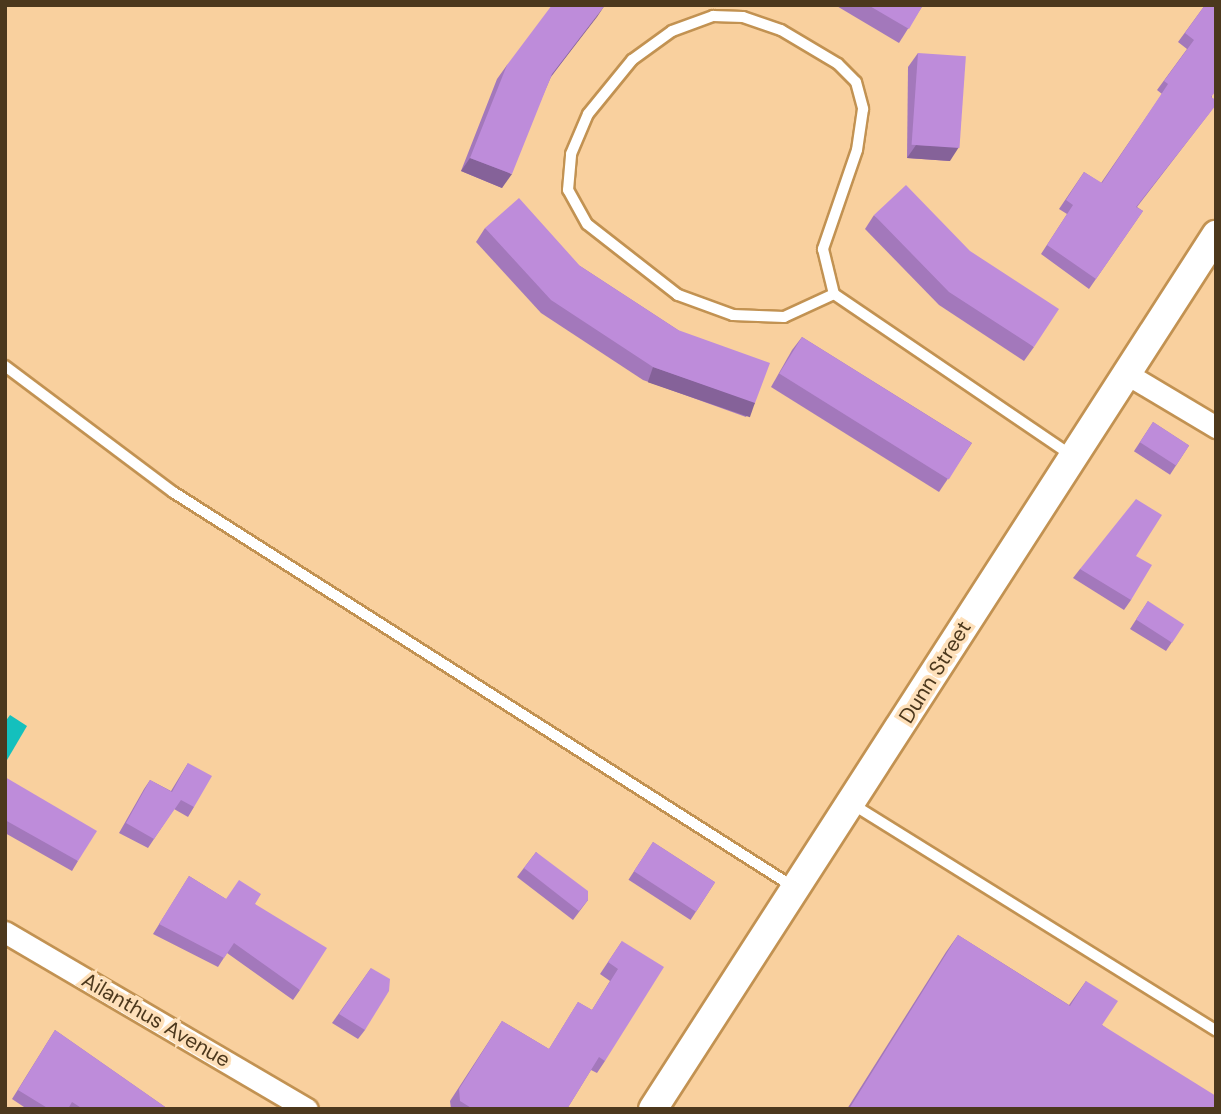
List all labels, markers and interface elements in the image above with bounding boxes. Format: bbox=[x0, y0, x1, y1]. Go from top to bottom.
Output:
street label: Dunn Street bbox=[894, 616, 976, 728]
street label: Ailanthus Avenue bbox=[77, 967, 235, 1073]

